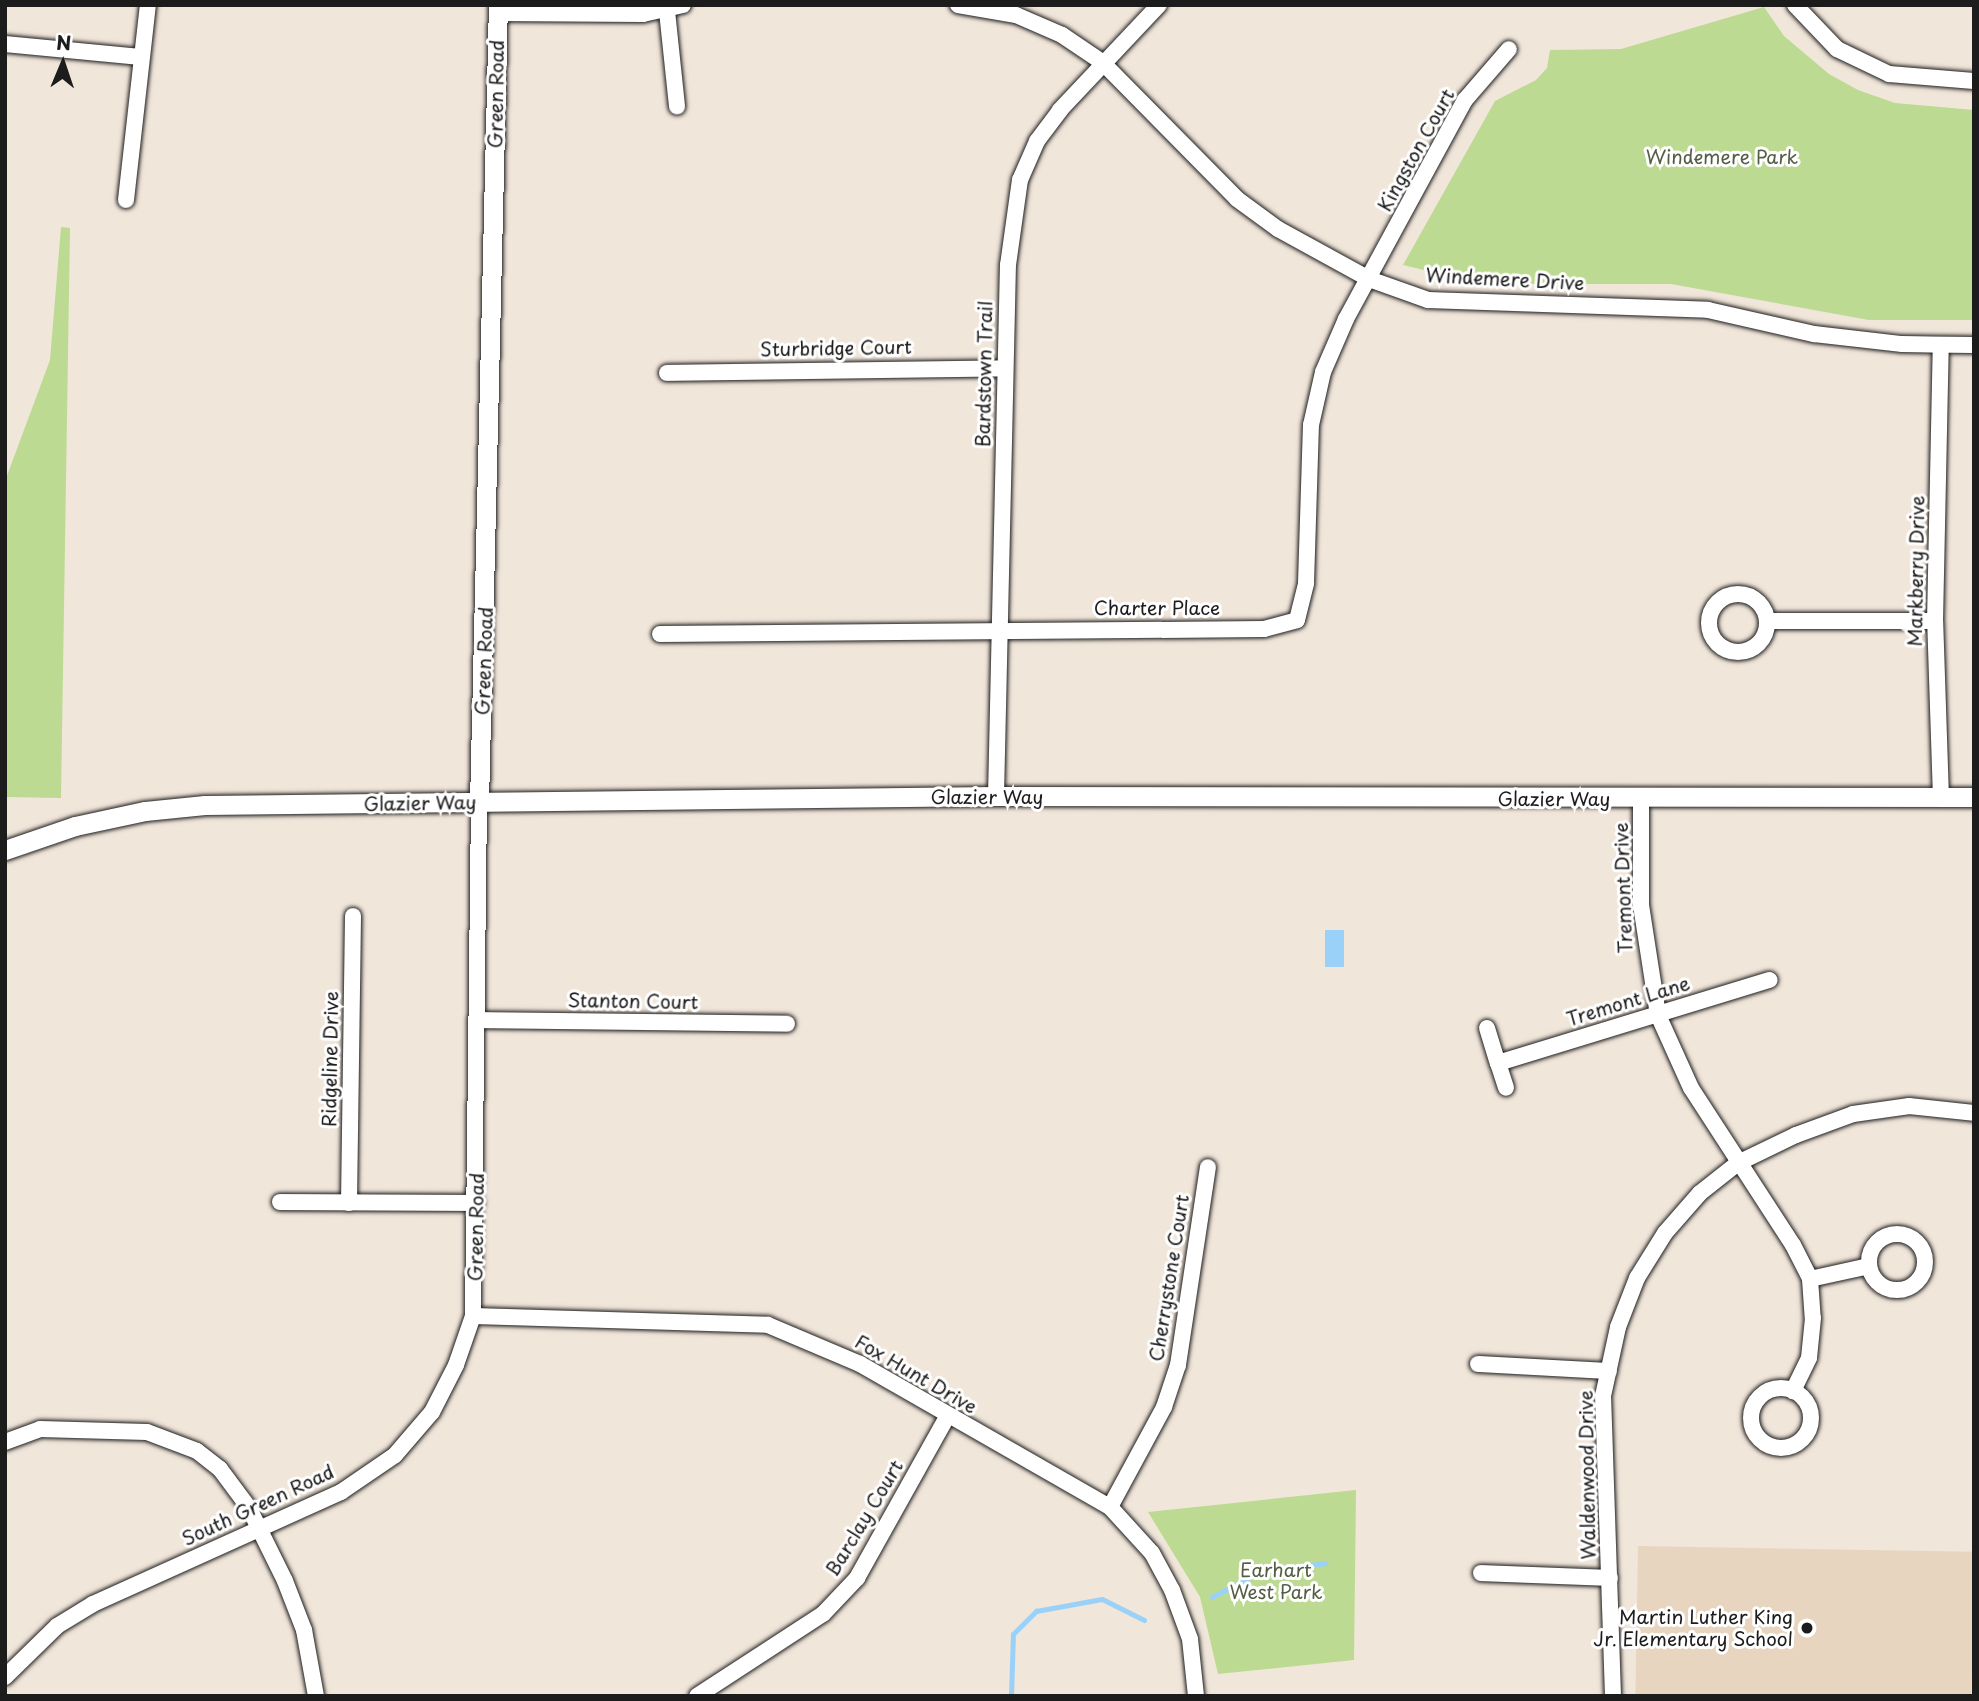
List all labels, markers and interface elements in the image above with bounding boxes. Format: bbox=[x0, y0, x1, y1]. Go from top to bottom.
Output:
north arrow bbox=[28, 28, 98, 98]
text: N bbox=[56, 28, 72, 56]
street label: Green Road bbox=[484, 39, 508, 149]
street label: Kingston Court bbox=[1373, 85, 1459, 215]
park label: Windemere Park bbox=[1646, 146, 1798, 168]
street label: Windemere Drive bbox=[1425, 263, 1585, 295]
street label: Bardstown Trail bbox=[971, 301, 997, 447]
street label: Sturbridge Court bbox=[759, 335, 913, 361]
street label: Markberry Drive bbox=[1903, 495, 1929, 647]
street label: Charter Place bbox=[1093, 597, 1221, 619]
street label: Green Road bbox=[471, 605, 497, 717]
street label: Glazier Way bbox=[930, 786, 1044, 808]
street label: Glazier Way bbox=[1497, 788, 1611, 810]
street label: Glazier Way bbox=[363, 791, 477, 815]
street label: Tremont Drive bbox=[1609, 822, 1637, 954]
street label: Tremont Lane bbox=[1564, 971, 1692, 1031]
street label: Stanton Court bbox=[567, 988, 699, 1014]
street label: Ridgeline Drive bbox=[317, 991, 343, 1127]
street label: Green Road bbox=[464, 1172, 488, 1282]
street label: Cherrystone Court bbox=[1144, 1192, 1194, 1364]
street label: Fox Hunt Drive bbox=[851, 1330, 981, 1418]
street label: Waldenwood Drive bbox=[1574, 1390, 1600, 1560]
street label: Barclay Court bbox=[821, 1456, 907, 1580]
street label: South Green Road bbox=[177, 1459, 339, 1551]
park label: Earhart West Park bbox=[1229, 1559, 1323, 1603]
place label: Martin Luther King Jr. Elementary School bbox=[1592, 1606, 1793, 1650]
marker: Martin Luther King Jr. Elementary School bbox=[1799, 1620, 1815, 1636]

